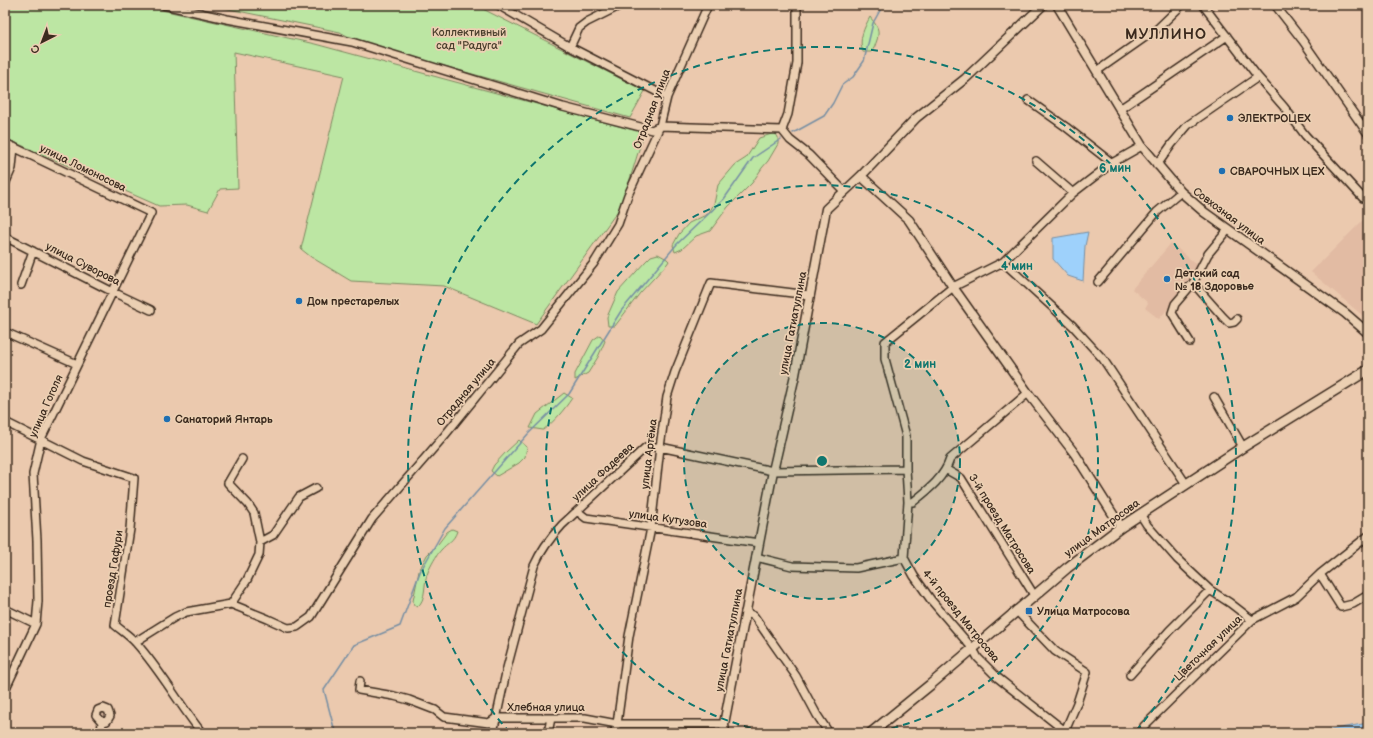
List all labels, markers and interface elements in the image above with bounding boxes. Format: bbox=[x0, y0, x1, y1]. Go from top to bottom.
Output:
north arrow bbox=[22, 22, 62, 62]
district label: МУЛЛИНО bbox=[1125, 25, 1207, 44]
park label: Коллективный сад "Радуга" bbox=[432, 26, 506, 52]
text: С bbox=[28, 41, 43, 56]
street label: Отрадная улица bbox=[631, 67, 673, 151]
place label: ЭЛЕКТРОЦЕХ bbox=[1238, 112, 1311, 125]
marker: ЭЛЕКТРОЦЕХ bbox=[1225, 113, 1235, 123]
street label: улица Ломоносова bbox=[38, 141, 129, 195]
text: 6 мин bbox=[1099, 161, 1131, 176]
place label: СВАРОЧНЫХ ЦЕХ bbox=[1230, 165, 1325, 178]
marker: СВАРОЧНЫХ ЦЕХ bbox=[1217, 166, 1227, 176]
street label: Совхозная улица bbox=[1190, 185, 1268, 248]
street label: улица Суворова bbox=[44, 240, 123, 289]
text: 4 мин bbox=[1001, 259, 1033, 274]
place label: Детский сад № 18 Здоровье bbox=[1175, 267, 1254, 293]
street label: улица Гатиатуллина bbox=[777, 270, 810, 376]
marker: Детский сад № 18 Здоровье bbox=[1162, 274, 1172, 284]
place label: Дом престарелых bbox=[307, 295, 399, 308]
marker: Дом престарелых bbox=[294, 296, 304, 306]
street label: Отрадная улица bbox=[434, 355, 499, 429]
text: 2 мин bbox=[904, 357, 936, 372]
street label: улица Гоголя bbox=[26, 373, 66, 439]
place label: Санаторий Янтарь bbox=[175, 413, 273, 426]
marker: Санаторий Янтарь bbox=[162, 414, 172, 424]
street label: улица Артёма bbox=[638, 418, 660, 490]
street label: улица Фадеева bbox=[569, 440, 637, 504]
centre of rings bbox=[815, 454, 829, 468]
street label: 3-й проезд Матросова bbox=[966, 472, 1038, 577]
street label: улица Матросова bbox=[1062, 496, 1142, 560]
street label: улица Кутузова bbox=[628, 507, 709, 531]
street label: проезд Гафури bbox=[100, 529, 126, 609]
street label: 4-й проезд Матросова bbox=[920, 567, 1003, 665]
street label: улица Гатиатуллина bbox=[713, 587, 746, 693]
place label: Улица Матросова bbox=[1037, 605, 1130, 618]
marker: Улица Матросова bbox=[1024, 606, 1034, 616]
street label: Цветочная улица bbox=[1172, 612, 1245, 684]
street label: Хлебная улица bbox=[507, 701, 585, 714]

